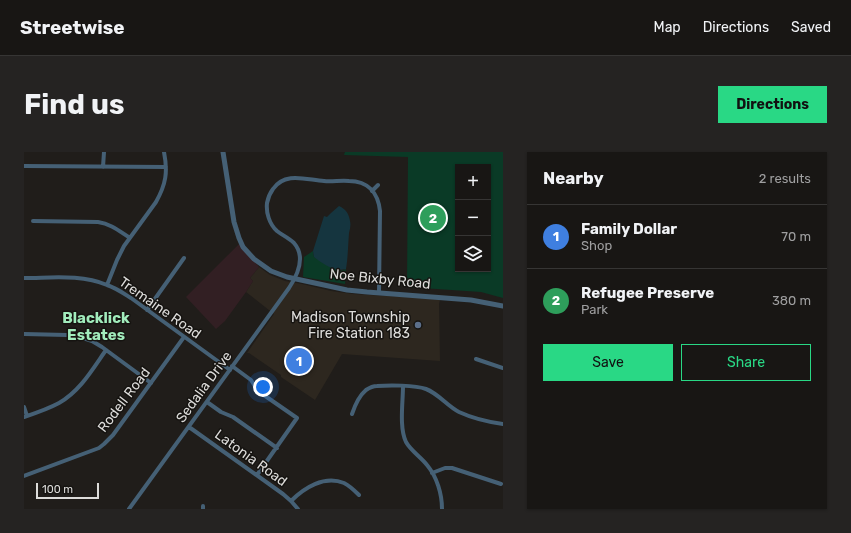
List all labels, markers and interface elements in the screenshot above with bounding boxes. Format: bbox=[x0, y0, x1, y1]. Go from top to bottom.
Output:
text: Streetwise bbox=[20, 16, 125, 39]
text: Map bbox=[654, 19, 681, 36]
text: Directions bbox=[703, 19, 769, 36]
text: Saved bbox=[791, 19, 831, 36]
button: Directions bbox=[718, 86, 827, 123]
text: Find us bbox=[24, 88, 124, 121]
map controls bbox=[455, 164, 491, 272]
button: + bbox=[455, 164, 491, 200]
text: Nearby bbox=[543, 168, 604, 188]
text: 2 results bbox=[759, 171, 811, 186]
button: − bbox=[455, 200, 491, 236]
pin: 2 bbox=[420, 203, 446, 233]
text: Family Dollar bbox=[581, 220, 677, 238]
text: 1 bbox=[553, 229, 559, 244]
text: 70 m bbox=[781, 229, 811, 244]
button: layers bbox=[455, 236, 491, 272]
text: Shop bbox=[581, 238, 612, 253]
street label: Noe Bixby Road bbox=[329, 265, 431, 293]
street label: Tremaine Road bbox=[116, 273, 204, 343]
text: Refugee Preserve bbox=[581, 284, 714, 302]
text: 2 bbox=[552, 293, 560, 308]
text: 380 m bbox=[772, 293, 811, 308]
text: Park bbox=[581, 302, 608, 317]
district label: Blacklick Estates bbox=[62, 309, 130, 344]
place label: Madison Township Fire Station 183 bbox=[291, 309, 410, 342]
marker: Madison Township Fire Station 183 bbox=[413, 320, 423, 330]
button: Save bbox=[543, 344, 673, 381]
button: Share bbox=[681, 344, 811, 381]
pin: 1 bbox=[286, 346, 312, 376]
street label: Sedalia Drive bbox=[172, 348, 236, 426]
street label: Rodell Road bbox=[94, 364, 154, 436]
your location bbox=[253, 377, 273, 397]
street label: Latonia Road bbox=[212, 426, 290, 490]
scale bar bbox=[36, 481, 99, 500]
text: 100 m bbox=[42, 483, 73, 496]

